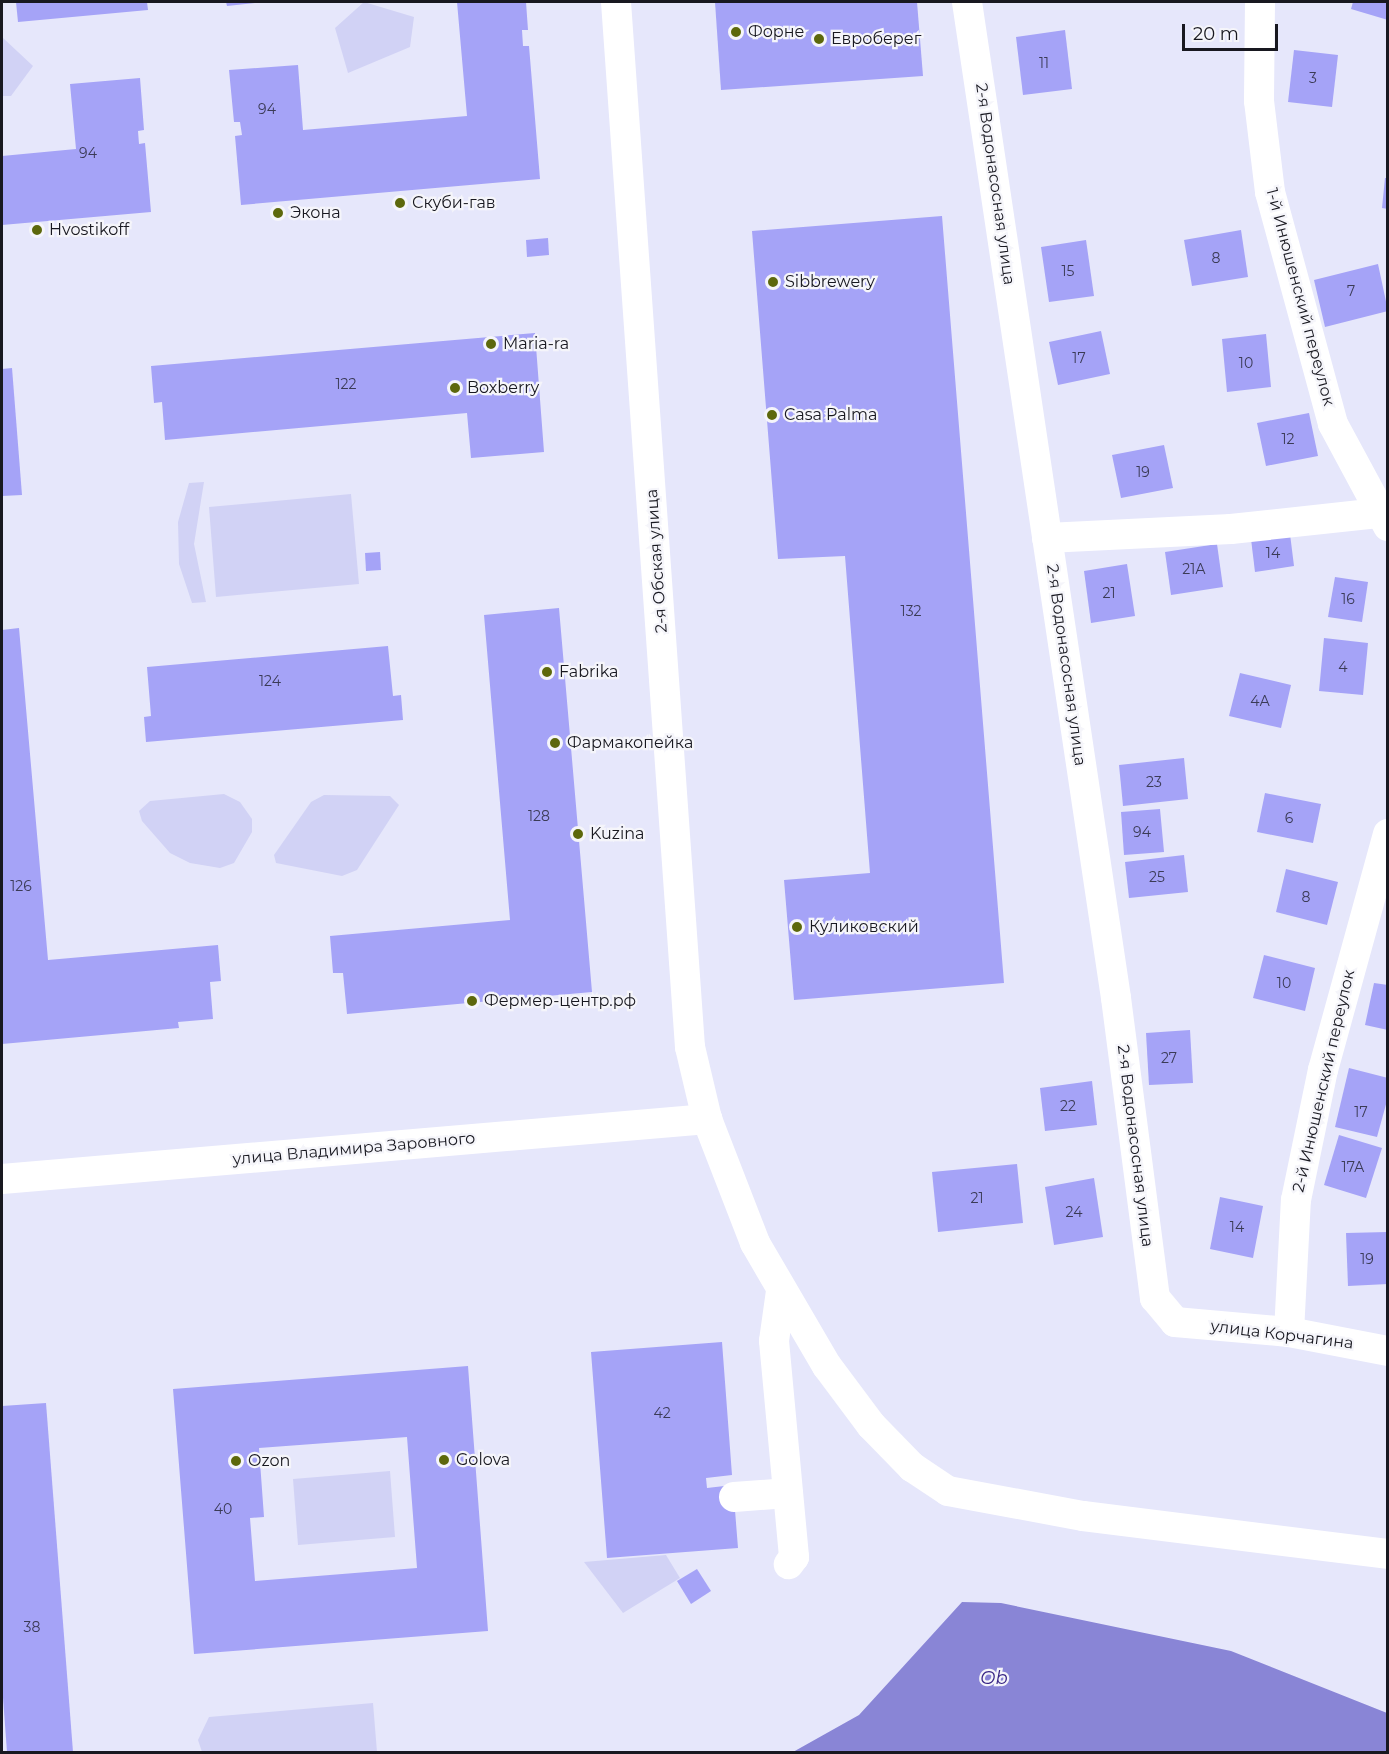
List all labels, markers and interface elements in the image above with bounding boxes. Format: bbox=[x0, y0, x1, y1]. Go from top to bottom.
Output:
scale bar bbox=[1185, 12, 1281, 50]
place label: Форне bbox=[748, 22, 805, 42]
text: 20 m bbox=[1193, 23, 1239, 45]
marker: Форне bbox=[729, 25, 743, 39]
place label: Евроберег bbox=[831, 29, 921, 49]
marker: Евроберег bbox=[812, 32, 826, 46]
house number: 11 bbox=[1039, 55, 1049, 71]
house number: 3 bbox=[1309, 70, 1317, 86]
street label: 2-я Водонасосная улица bbox=[971, 82, 1019, 286]
house number: 94 bbox=[258, 101, 276, 117]
house number: 94 bbox=[79, 145, 97, 161]
street label: 1-й Инюшенский переулок bbox=[1262, 186, 1338, 408]
place label: Скуби-гав bbox=[412, 193, 496, 213]
marker: Скуби-гав bbox=[393, 196, 407, 210]
place label: Экона bbox=[290, 203, 341, 223]
marker: Экона bbox=[271, 206, 285, 220]
place label: Hvostikoff bbox=[49, 220, 129, 240]
marker: Hvostikoff bbox=[30, 223, 44, 237]
house number: 8 bbox=[1212, 250, 1220, 266]
house number: 15 bbox=[1062, 263, 1074, 279]
place label: Sibbrewery bbox=[785, 272, 875, 292]
marker: Sibbrewery bbox=[766, 275, 780, 289]
house number: 7 bbox=[1347, 283, 1355, 299]
place label: Maria-ra bbox=[503, 334, 569, 354]
marker: Maria-ra bbox=[484, 337, 498, 351]
house number: 17 bbox=[1072, 350, 1086, 366]
house number: 10 bbox=[1239, 355, 1253, 371]
house number: 122 bbox=[336, 376, 356, 392]
place label: Boxberry bbox=[467, 378, 539, 398]
marker: Boxberry bbox=[448, 381, 462, 395]
place label: Casa Palma bbox=[784, 405, 878, 425]
marker: Casa Palma bbox=[765, 408, 779, 422]
house number: 12 bbox=[1281, 431, 1295, 447]
house number: 19 bbox=[1136, 464, 1150, 480]
street label: 2-я Обская улица bbox=[642, 488, 672, 634]
house number: 14 bbox=[1266, 545, 1280, 561]
house number: 21А bbox=[1182, 561, 1206, 577]
street label: 2-я Водонасосная улица bbox=[1042, 563, 1090, 767]
house number: 21 bbox=[1102, 585, 1116, 601]
house number: 16 bbox=[1341, 591, 1355, 607]
house number: 132 bbox=[901, 603, 921, 619]
house number: 4 bbox=[1338, 659, 1348, 675]
place label: Fabrika bbox=[559, 662, 619, 682]
marker: Fabrika bbox=[540, 665, 554, 679]
house number: 124 bbox=[259, 673, 281, 689]
house number: 4А bbox=[1250, 693, 1270, 709]
place label: Фармакопейка bbox=[567, 733, 693, 753]
marker: Фармакопейка bbox=[548, 736, 562, 750]
house number: 23 bbox=[1146, 774, 1162, 790]
house number: 128 bbox=[528, 808, 550, 824]
house number: 6 bbox=[1285, 810, 1293, 826]
place label: Kuzina bbox=[590, 824, 645, 844]
house number: 94 bbox=[1133, 824, 1151, 840]
marker: Kuzina bbox=[571, 827, 585, 841]
house number: 25 bbox=[1149, 869, 1165, 885]
house number: 126 bbox=[10, 878, 32, 894]
house number: 8 bbox=[1302, 889, 1310, 905]
place label: Куликовский bbox=[809, 917, 919, 937]
marker: Куликовский bbox=[790, 920, 804, 934]
street label: 2-й Инюшенский переулок bbox=[1289, 968, 1359, 1194]
house number: 10 bbox=[1277, 975, 1291, 991]
place label: Фермер-центр.рф bbox=[484, 991, 636, 1011]
marker: Фермер-центр.рф bbox=[465, 994, 479, 1008]
street label: 2-я Водонасосная улица bbox=[1113, 1044, 1157, 1248]
house number: 27 bbox=[1161, 1050, 1177, 1066]
house number: 22 bbox=[1060, 1098, 1076, 1114]
house number: 17 bbox=[1354, 1104, 1368, 1120]
street label: улица Владимира Заровного bbox=[232, 1129, 476, 1169]
house number: 17А bbox=[1342, 1159, 1364, 1175]
house number: 21 bbox=[970, 1190, 984, 1206]
house number: 24 bbox=[1066, 1204, 1082, 1220]
house number: 14 bbox=[1230, 1219, 1244, 1235]
house number: 19 bbox=[1360, 1251, 1374, 1267]
street label: улица Корчагина bbox=[1210, 1317, 1354, 1353]
house number: 42 bbox=[653, 1405, 671, 1421]
place label: Golova bbox=[456, 1450, 510, 1470]
place label: Ozon bbox=[248, 1451, 290, 1471]
marker: Golova bbox=[437, 1453, 451, 1467]
marker: Ozon bbox=[229, 1454, 243, 1468]
house number: 40 bbox=[214, 1501, 232, 1517]
house number: 38 bbox=[24, 1619, 40, 1635]
water label: Ob bbox=[980, 1667, 1008, 1689]

